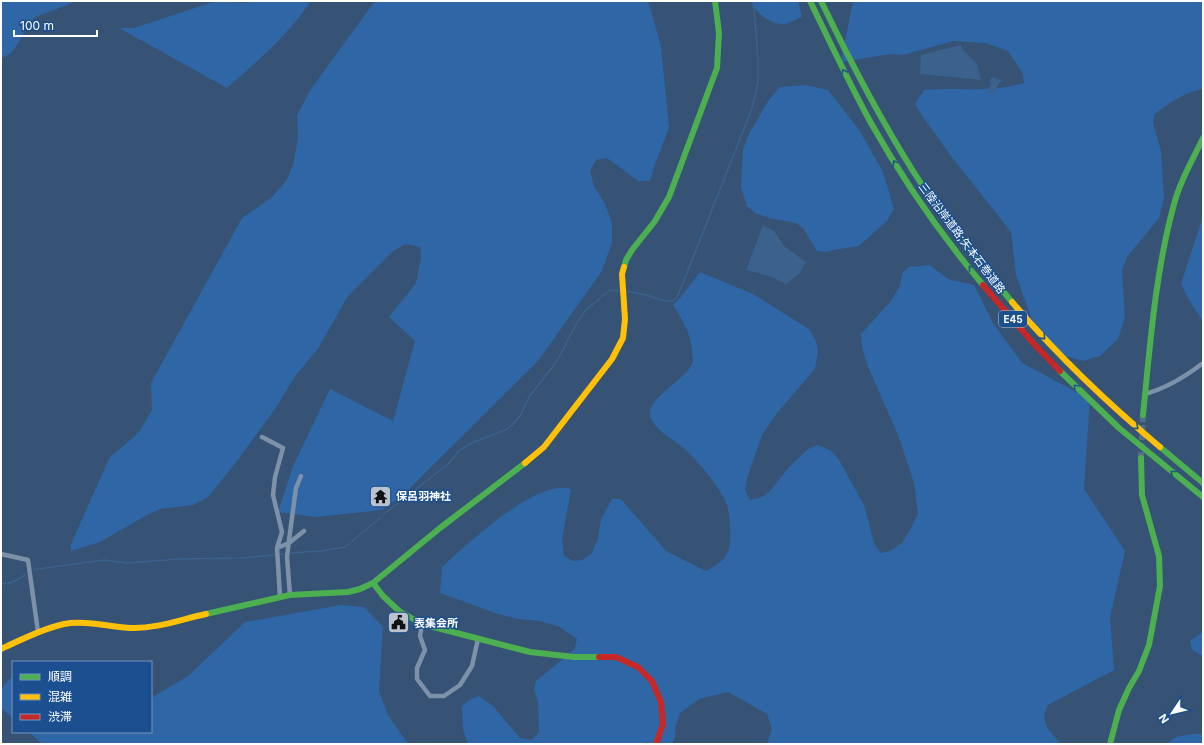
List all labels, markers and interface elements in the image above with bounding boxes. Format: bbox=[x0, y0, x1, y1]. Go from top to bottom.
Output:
scale bar bbox=[14, 12, 97, 38]
text: 100 m bbox=[20, 18, 54, 33]
one-way arrow bbox=[841, 69, 849, 76]
one-way arrow bbox=[892, 160, 900, 167]
street label: 三陸沿岸道路;矢本石巻道路 bbox=[916, 180, 1008, 296]
one-way arrow bbox=[969, 266, 976, 273]
road number: E45 bbox=[999, 311, 1027, 327]
one-way arrow bbox=[1038, 332, 1045, 339]
one-way arrow bbox=[1073, 384, 1080, 392]
one-way arrow bbox=[1131, 422, 1139, 430]
one-way arrow bbox=[1170, 470, 1177, 477]
temple icon: 保呂羽神社 bbox=[367, 483, 393, 509]
place label: 保呂羽神社 bbox=[396, 489, 451, 503]
public building icon: 表集会所 bbox=[385, 610, 411, 636]
place label: 表集会所 bbox=[414, 616, 458, 630]
legend bbox=[12, 661, 152, 733]
text: 順調 bbox=[48, 669, 72, 684]
text: 混雑 bbox=[48, 689, 72, 704]
north arrow bbox=[1152, 693, 1192, 733]
text: 渋滞 bbox=[48, 709, 72, 724]
text: N bbox=[1156, 711, 1172, 726]

